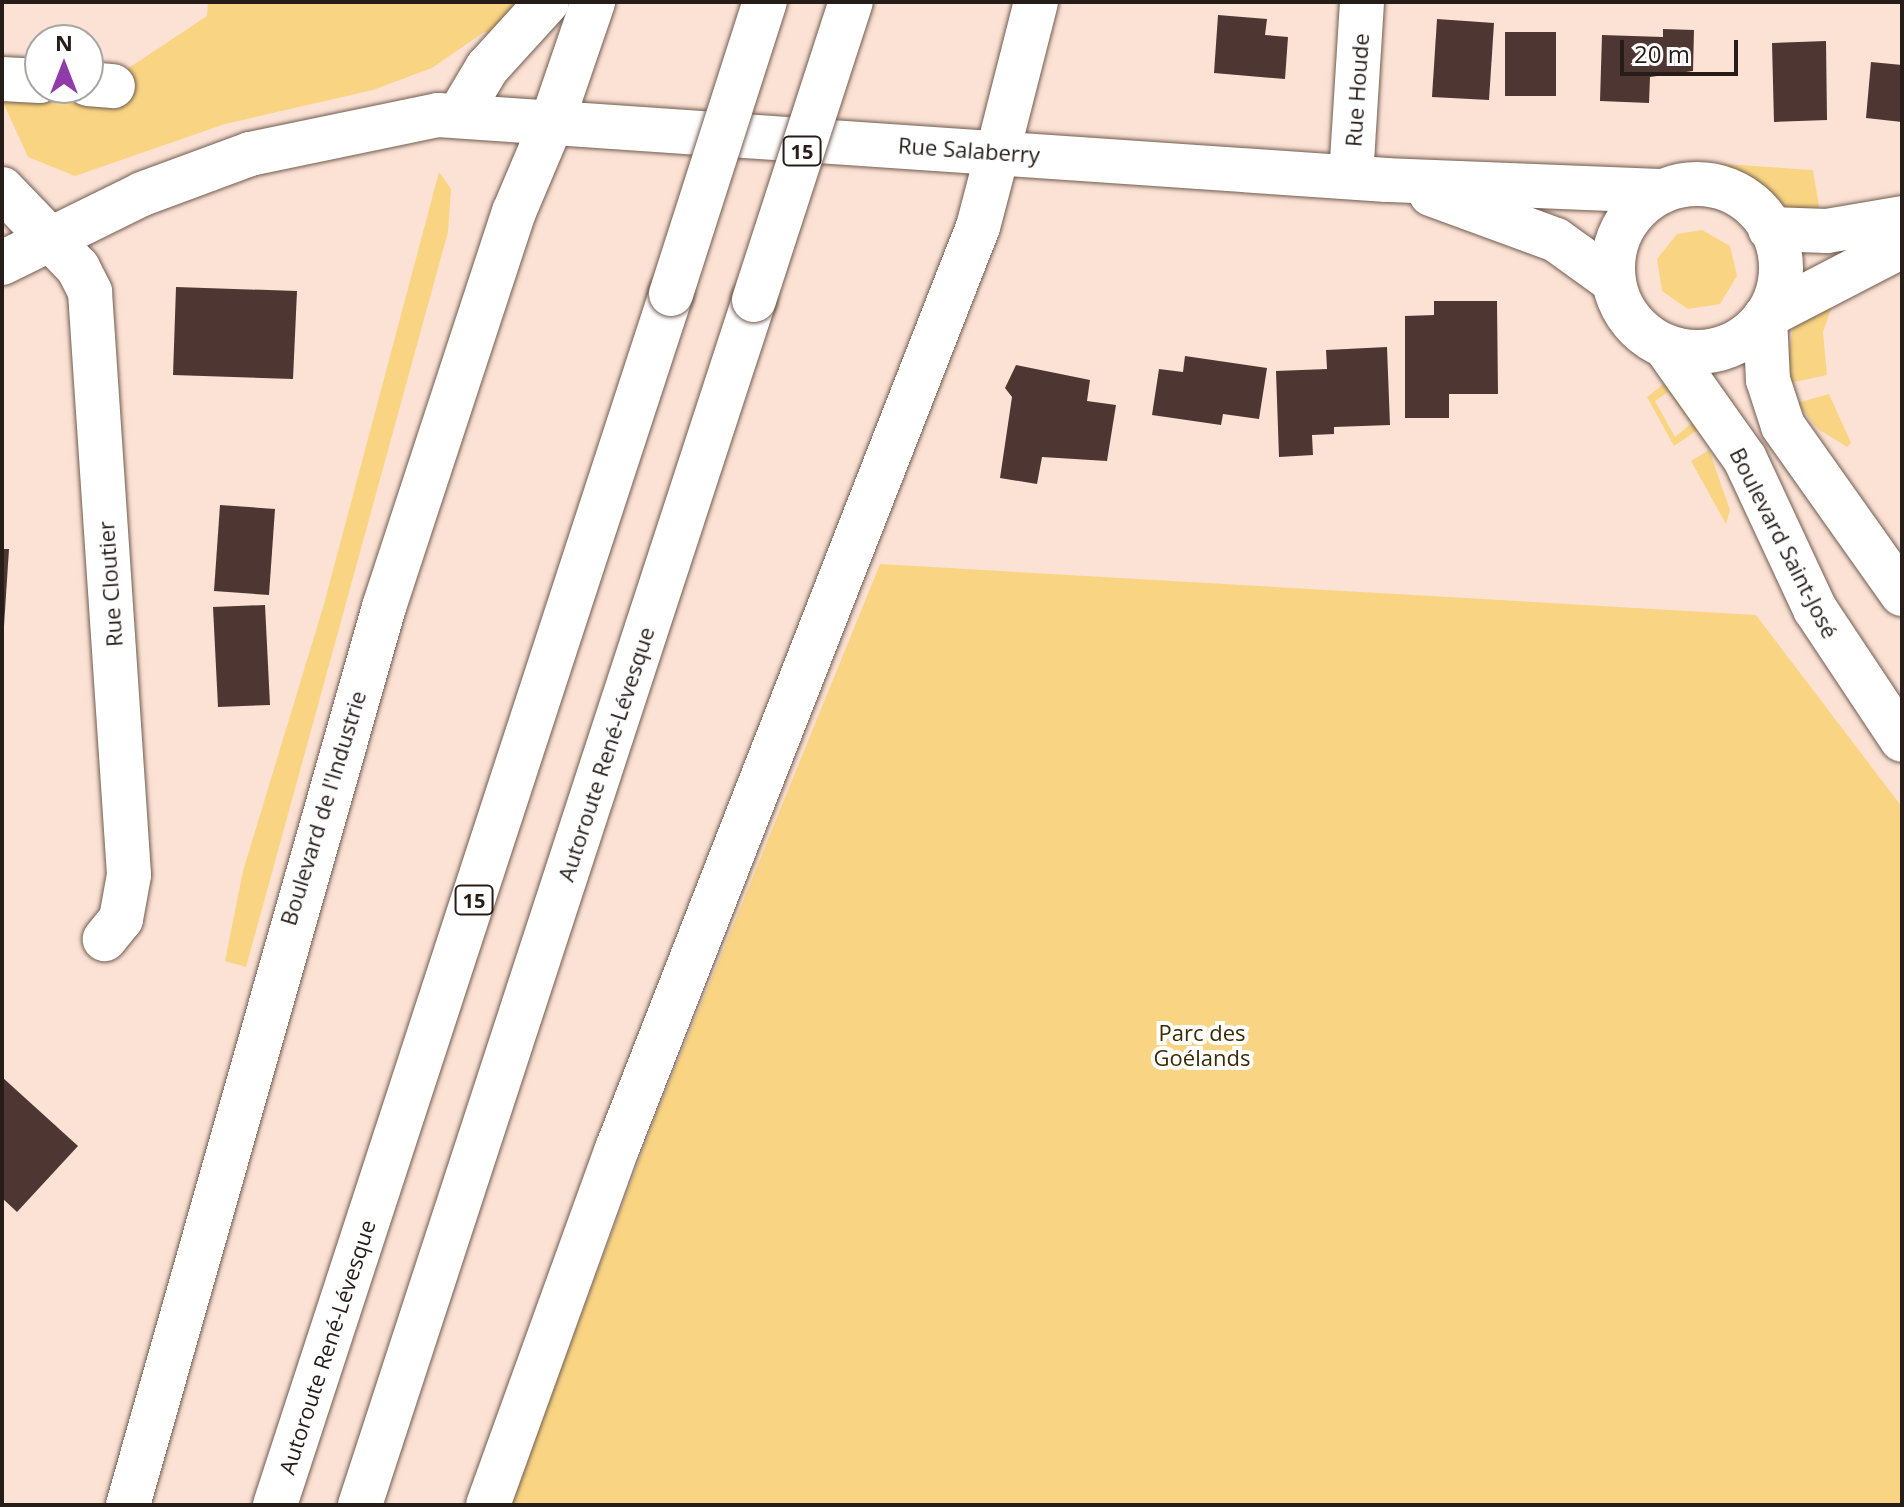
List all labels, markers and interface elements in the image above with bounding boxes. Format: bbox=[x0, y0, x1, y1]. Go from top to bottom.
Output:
north arrow bbox=[24, 24, 104, 104]
scale bar bbox=[1624, 24, 1742, 74]
text: N bbox=[55, 27, 73, 57]
street label: Rue Houde bbox=[1340, 32, 1374, 148]
text: 20 m bbox=[1634, 37, 1690, 70]
street label: Rue Salaberry bbox=[897, 132, 1041, 168]
road number: 15 bbox=[782, 135, 822, 167]
street label: Boulevard Saint-José bbox=[1724, 443, 1844, 643]
street label: Rue Cloutier bbox=[92, 520, 128, 648]
street label: Autoroute René-Lévesque bbox=[552, 623, 660, 885]
street label: Boulevard de l'Industrie bbox=[275, 687, 371, 929]
road number: 15 bbox=[454, 884, 494, 916]
park label: Parc des Goélands bbox=[1154, 1019, 1250, 1070]
street label: Autoroute René-Lévesque bbox=[273, 1216, 381, 1478]

